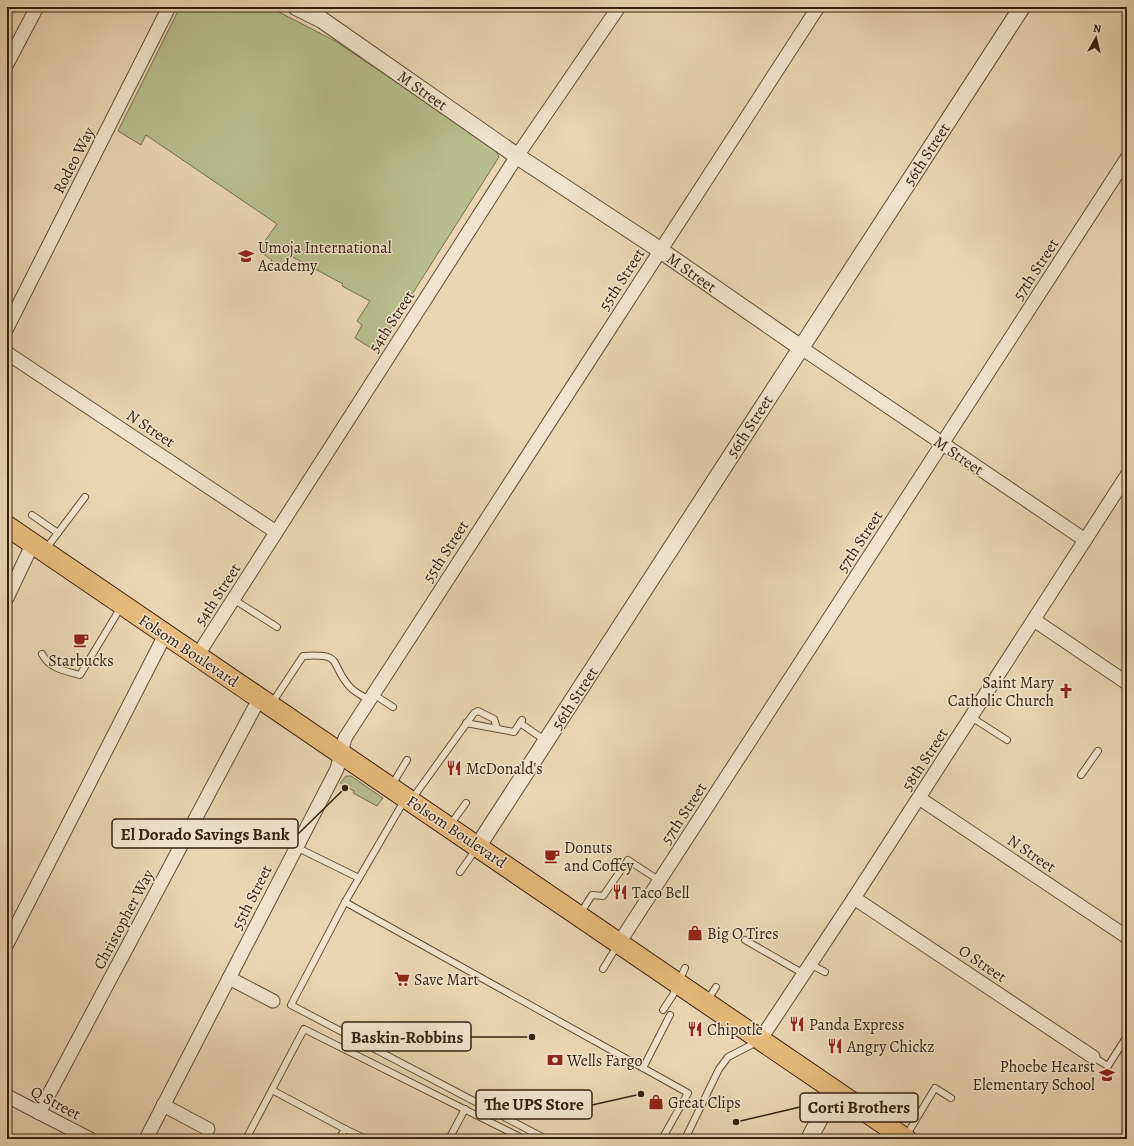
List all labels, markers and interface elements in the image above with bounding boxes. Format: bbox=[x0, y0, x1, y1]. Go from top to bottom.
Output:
north arrow bbox=[1076, 18, 1116, 58]
text: N bbox=[1092, 21, 1102, 37]
street label: M Street bbox=[393, 66, 452, 116]
street label: 56th Street bbox=[898, 119, 955, 190]
street label: Rodeo Way bbox=[48, 123, 100, 198]
street label: 57th Street bbox=[1008, 234, 1064, 305]
place label: Umoja International Academy bbox=[257, 237, 392, 277]
street label: 55th Street bbox=[594, 244, 650, 315]
school or university icon: Umoja International Academy bbox=[237, 247, 255, 265]
street label: M Street bbox=[662, 248, 721, 298]
street label: 54th Street bbox=[363, 286, 420, 357]
street label: 56th Street bbox=[721, 391, 778, 462]
street label: N Street bbox=[122, 405, 179, 453]
street label: M Street bbox=[929, 431, 988, 481]
street label: 57th Street bbox=[832, 506, 888, 577]
street label: 55th Street bbox=[418, 516, 474, 587]
street label: 54th Street bbox=[189, 559, 246, 630]
street label: Folsom Boulevard bbox=[134, 609, 243, 693]
cafe icon: Starbucks bbox=[72, 631, 90, 649]
place label: Starbucks bbox=[48, 650, 114, 672]
street label: 56th Street bbox=[546, 663, 603, 734]
place label: Saint Mary Catholic Church bbox=[948, 672, 1055, 712]
church icon: Saint Mary Catholic Church bbox=[1057, 682, 1075, 700]
street label: 58th Street bbox=[896, 724, 953, 795]
place label: McDonald's bbox=[466, 758, 543, 780]
restaurant icon: McDonald's bbox=[445, 759, 463, 777]
street label: 57th Street bbox=[656, 778, 712, 849]
street label: Folsom Boulevard bbox=[402, 790, 511, 874]
callout: El Dorado Savings Bank bbox=[112, 819, 298, 848]
text: El Dorado Savings Bank bbox=[120, 823, 290, 846]
street label: N Street bbox=[1003, 830, 1060, 878]
place label: Donuts and Coffey bbox=[564, 837, 635, 877]
cafe icon: Donuts and Coffey bbox=[543, 847, 561, 865]
street label: 55th Street bbox=[226, 861, 278, 934]
street label: Christopher Way bbox=[88, 865, 160, 973]
place label: Taco Bell bbox=[632, 882, 690, 904]
restaurant icon: Taco Bell bbox=[611, 883, 629, 901]
place label: Big O Tires bbox=[707, 923, 779, 945]
shop icon: Big O Tires bbox=[686, 924, 704, 942]
street label: O Street bbox=[954, 940, 1011, 988]
place label: Save Mart bbox=[414, 969, 479, 991]
supermarket icon: Save Mart bbox=[393, 970, 411, 988]
place label: Panda Express bbox=[809, 1014, 904, 1036]
restaurant icon: Panda Express bbox=[788, 1015, 806, 1033]
place label: Chipotle bbox=[707, 1019, 763, 1041]
restaurant icon: Chipotle bbox=[686, 1020, 704, 1038]
callout: Baskin-Robbins bbox=[342, 1022, 471, 1051]
text: Baskin-Robbins bbox=[351, 1026, 463, 1049]
place label: Angry Chickz bbox=[846, 1036, 935, 1058]
restaurant icon: Angry Chickz bbox=[826, 1037, 844, 1055]
place label: Wells Fargo bbox=[566, 1050, 642, 1072]
bank icon: Wells Fargo bbox=[546, 1051, 564, 1069]
place label: Phoebe Hearst Elementary School bbox=[972, 1056, 1095, 1096]
school or university icon: Phoebe Hearst Elementary School bbox=[1098, 1066, 1116, 1084]
street label: Q Street bbox=[27, 1081, 84, 1125]
callout: The UPS Store bbox=[476, 1090, 592, 1119]
place label: Great Clips bbox=[668, 1092, 741, 1114]
text: The UPS Store bbox=[484, 1093, 584, 1116]
shop icon: Great Clips bbox=[647, 1093, 665, 1111]
callout: Corti Brothers bbox=[800, 1093, 918, 1122]
text: Corti Brothers bbox=[808, 1096, 910, 1119]

